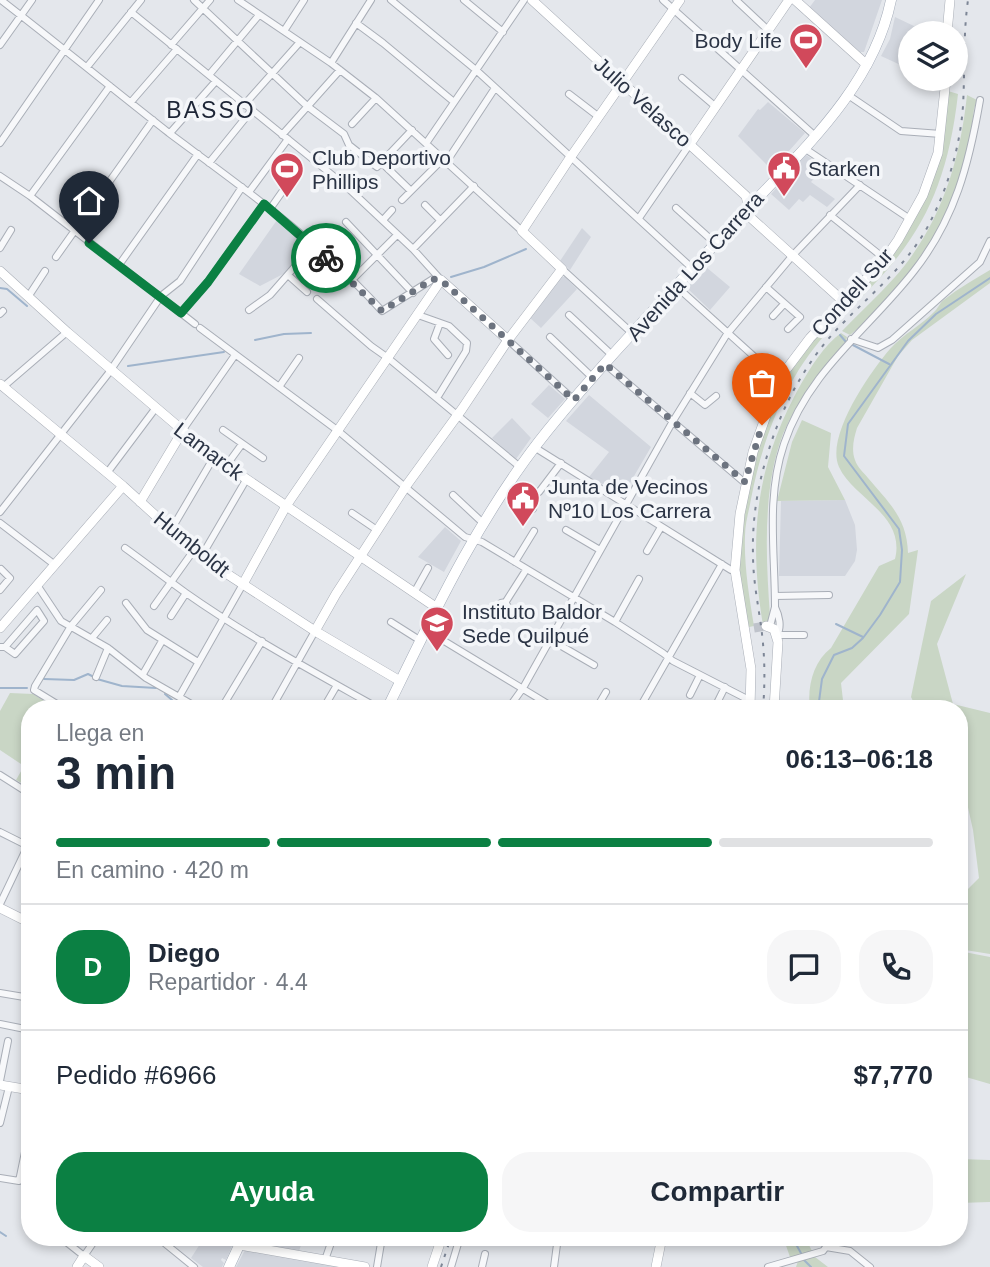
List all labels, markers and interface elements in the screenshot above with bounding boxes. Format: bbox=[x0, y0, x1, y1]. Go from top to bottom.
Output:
sports icon: Body Life bbox=[787, 21, 825, 70]
map controls bbox=[898, 21, 968, 91]
button: layers bbox=[898, 21, 968, 91]
place label: Body Life bbox=[694, 29, 782, 52]
street label: Julio Velasco bbox=[590, 52, 696, 152]
district label: BASSO bbox=[166, 97, 256, 123]
place label: Club Deportivo Phillips bbox=[312, 146, 451, 193]
public building icon: Starken bbox=[765, 149, 803, 198]
sports icon: Club Deportivo Phillips bbox=[268, 150, 306, 199]
place label: Starken bbox=[808, 157, 880, 180]
pin bbox=[59, 171, 119, 243]
icon: home bbox=[70, 182, 108, 220]
street label: Avenida Los Carrera bbox=[622, 187, 768, 345]
courier bbox=[291, 223, 361, 293]
icon: bike bbox=[307, 239, 345, 277]
street label: Condell Sur bbox=[807, 244, 897, 340]
pin bbox=[732, 353, 792, 425]
icon: bag bbox=[743, 364, 781, 402]
street label: Lamarck bbox=[170, 418, 248, 485]
place label: Junta de Vecinos Nº10 Los Carrera bbox=[548, 475, 711, 522]
public building icon: Junta de Vecinos Nº10 Los Carrera bbox=[504, 479, 542, 528]
street label: Humboldt bbox=[150, 507, 234, 581]
place label: Instituto Baldor Sede Quilpué bbox=[462, 600, 602, 647]
school or university icon: Instituto Baldor Sede Quilpué bbox=[418, 604, 456, 653]
text: Llega en bbox=[56, 720, 144, 746]
text: 06:13–06:18 bbox=[786, 744, 933, 774]
text: 3 min bbox=[56, 747, 176, 799]
text: En camino · 420 m bbox=[56, 857, 249, 883]
button: chat bbox=[767, 930, 841, 1004]
button: phone bbox=[859, 930, 933, 1004]
text: Diego bbox=[148, 938, 220, 968]
text: D bbox=[84, 952, 102, 982]
text: Repartidor · 4.4 bbox=[148, 969, 308, 995]
text: Pedido #6966 bbox=[56, 1060, 216, 1090]
text: $7,770 bbox=[853, 1060, 933, 1090]
button: Ayuda bbox=[56, 1152, 488, 1232]
button: Compartir bbox=[502, 1152, 933, 1232]

